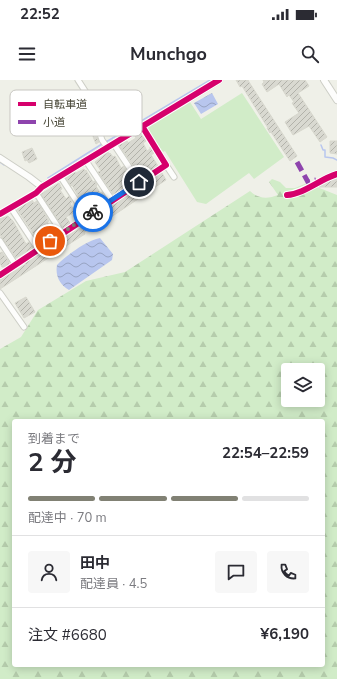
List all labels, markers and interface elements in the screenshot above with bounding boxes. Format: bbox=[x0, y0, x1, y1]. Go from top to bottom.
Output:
text: 22:52 bbox=[20, 4, 60, 24]
text: Munchgo bbox=[130, 42, 207, 66]
icon: menu bbox=[16, 43, 38, 65]
icon: search bbox=[299, 43, 321, 65]
legend bbox=[10, 90, 142, 136]
text: 自転車道 bbox=[43, 97, 87, 112]
text: 小道 bbox=[43, 115, 65, 130]
pin bbox=[122, 165, 156, 199]
icon: home bbox=[128, 171, 150, 193]
courier bbox=[73, 192, 113, 232]
icon: bike bbox=[82, 201, 104, 223]
pin bbox=[33, 224, 67, 258]
icon: bag bbox=[39, 230, 61, 252]
map controls bbox=[281, 363, 325, 407]
button: layers bbox=[281, 363, 325, 407]
text: 到着まで bbox=[28, 430, 80, 448]
text: 22:54–22:59 bbox=[222, 443, 309, 463]
text: 2 分 bbox=[28, 445, 77, 480]
text: 配達中 · 70 m bbox=[28, 509, 107, 527]
button: person bbox=[28, 551, 70, 593]
button: chat bbox=[215, 551, 257, 593]
button: phone bbox=[267, 551, 309, 593]
text: 田中 bbox=[80, 553, 110, 573]
text: 配達員 · 4.5 bbox=[80, 575, 147, 593]
text: ¥6,190 bbox=[260, 624, 309, 644]
text: 注文 #6680 bbox=[28, 625, 107, 645]

